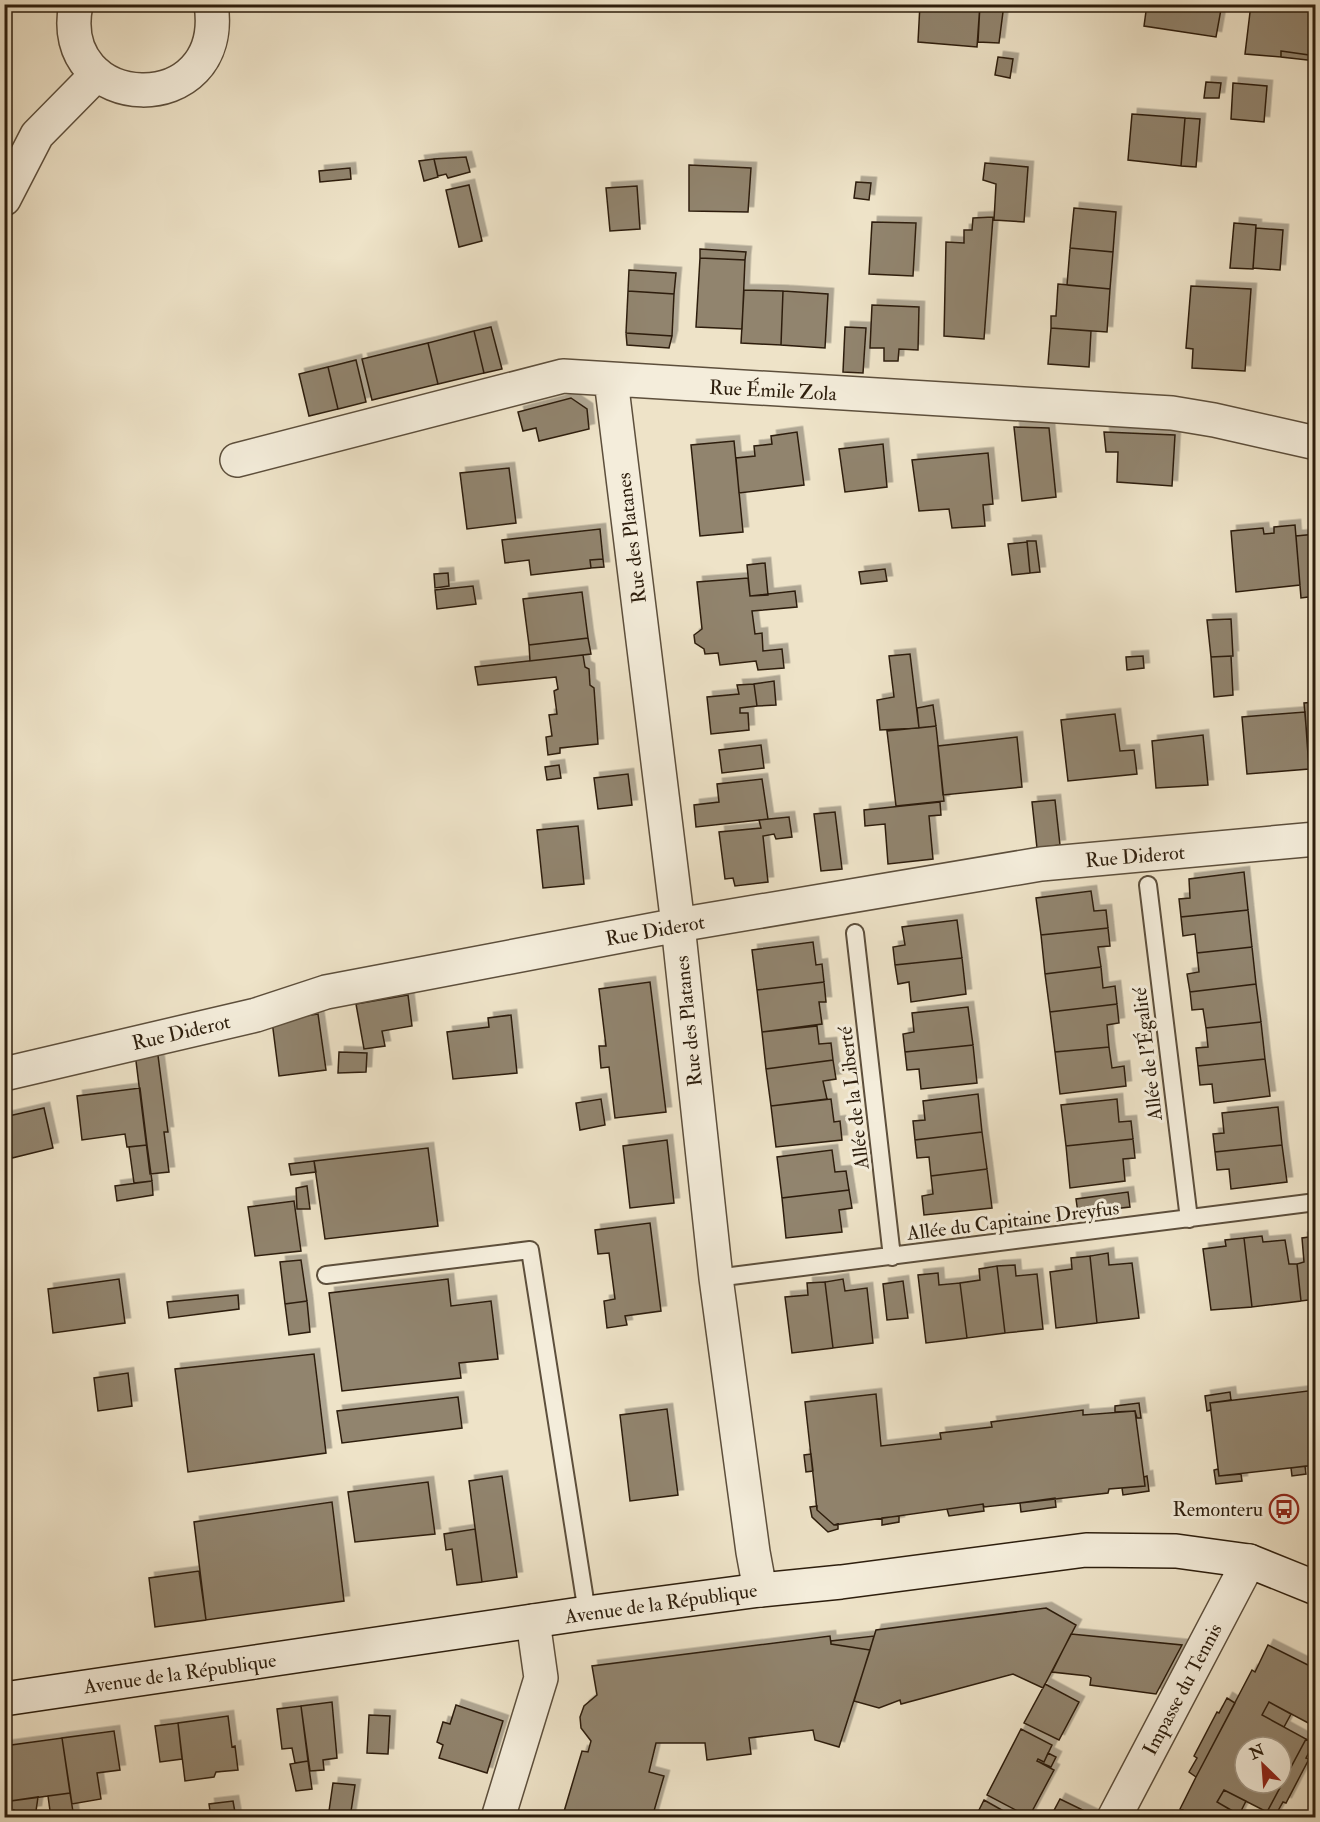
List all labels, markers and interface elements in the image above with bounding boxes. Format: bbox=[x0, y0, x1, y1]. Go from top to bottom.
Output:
street label: Rue Émile Zola bbox=[709, 374, 838, 406]
street label: Rue des Platanes bbox=[611, 471, 652, 605]
street label: Rue Diderot bbox=[1084, 840, 1187, 873]
street label: Rue Diderot bbox=[604, 909, 707, 952]
street label: Rue des Platanes bbox=[669, 954, 708, 1088]
street label: Allée de l'Égalité bbox=[1126, 985, 1168, 1123]
street label: Rue Diderot bbox=[129, 1009, 233, 1056]
street label: Allée de la Liberté bbox=[832, 1024, 875, 1172]
street label: Allée du Capitaine Dreyfus bbox=[905, 1195, 1121, 1247]
bus stop icon: Remonteru bbox=[1268, 1493, 1300, 1525]
place label: Remonteru bbox=[1173, 1497, 1263, 1522]
street label: Avenue de la République bbox=[562, 1578, 759, 1631]
street label: Impasse du Tennis bbox=[1137, 1619, 1229, 1760]
street label: Avenue de la République bbox=[81, 1648, 278, 1701]
north arrow bbox=[1233, 1735, 1293, 1795]
text: N bbox=[1245, 1740, 1268, 1765]

